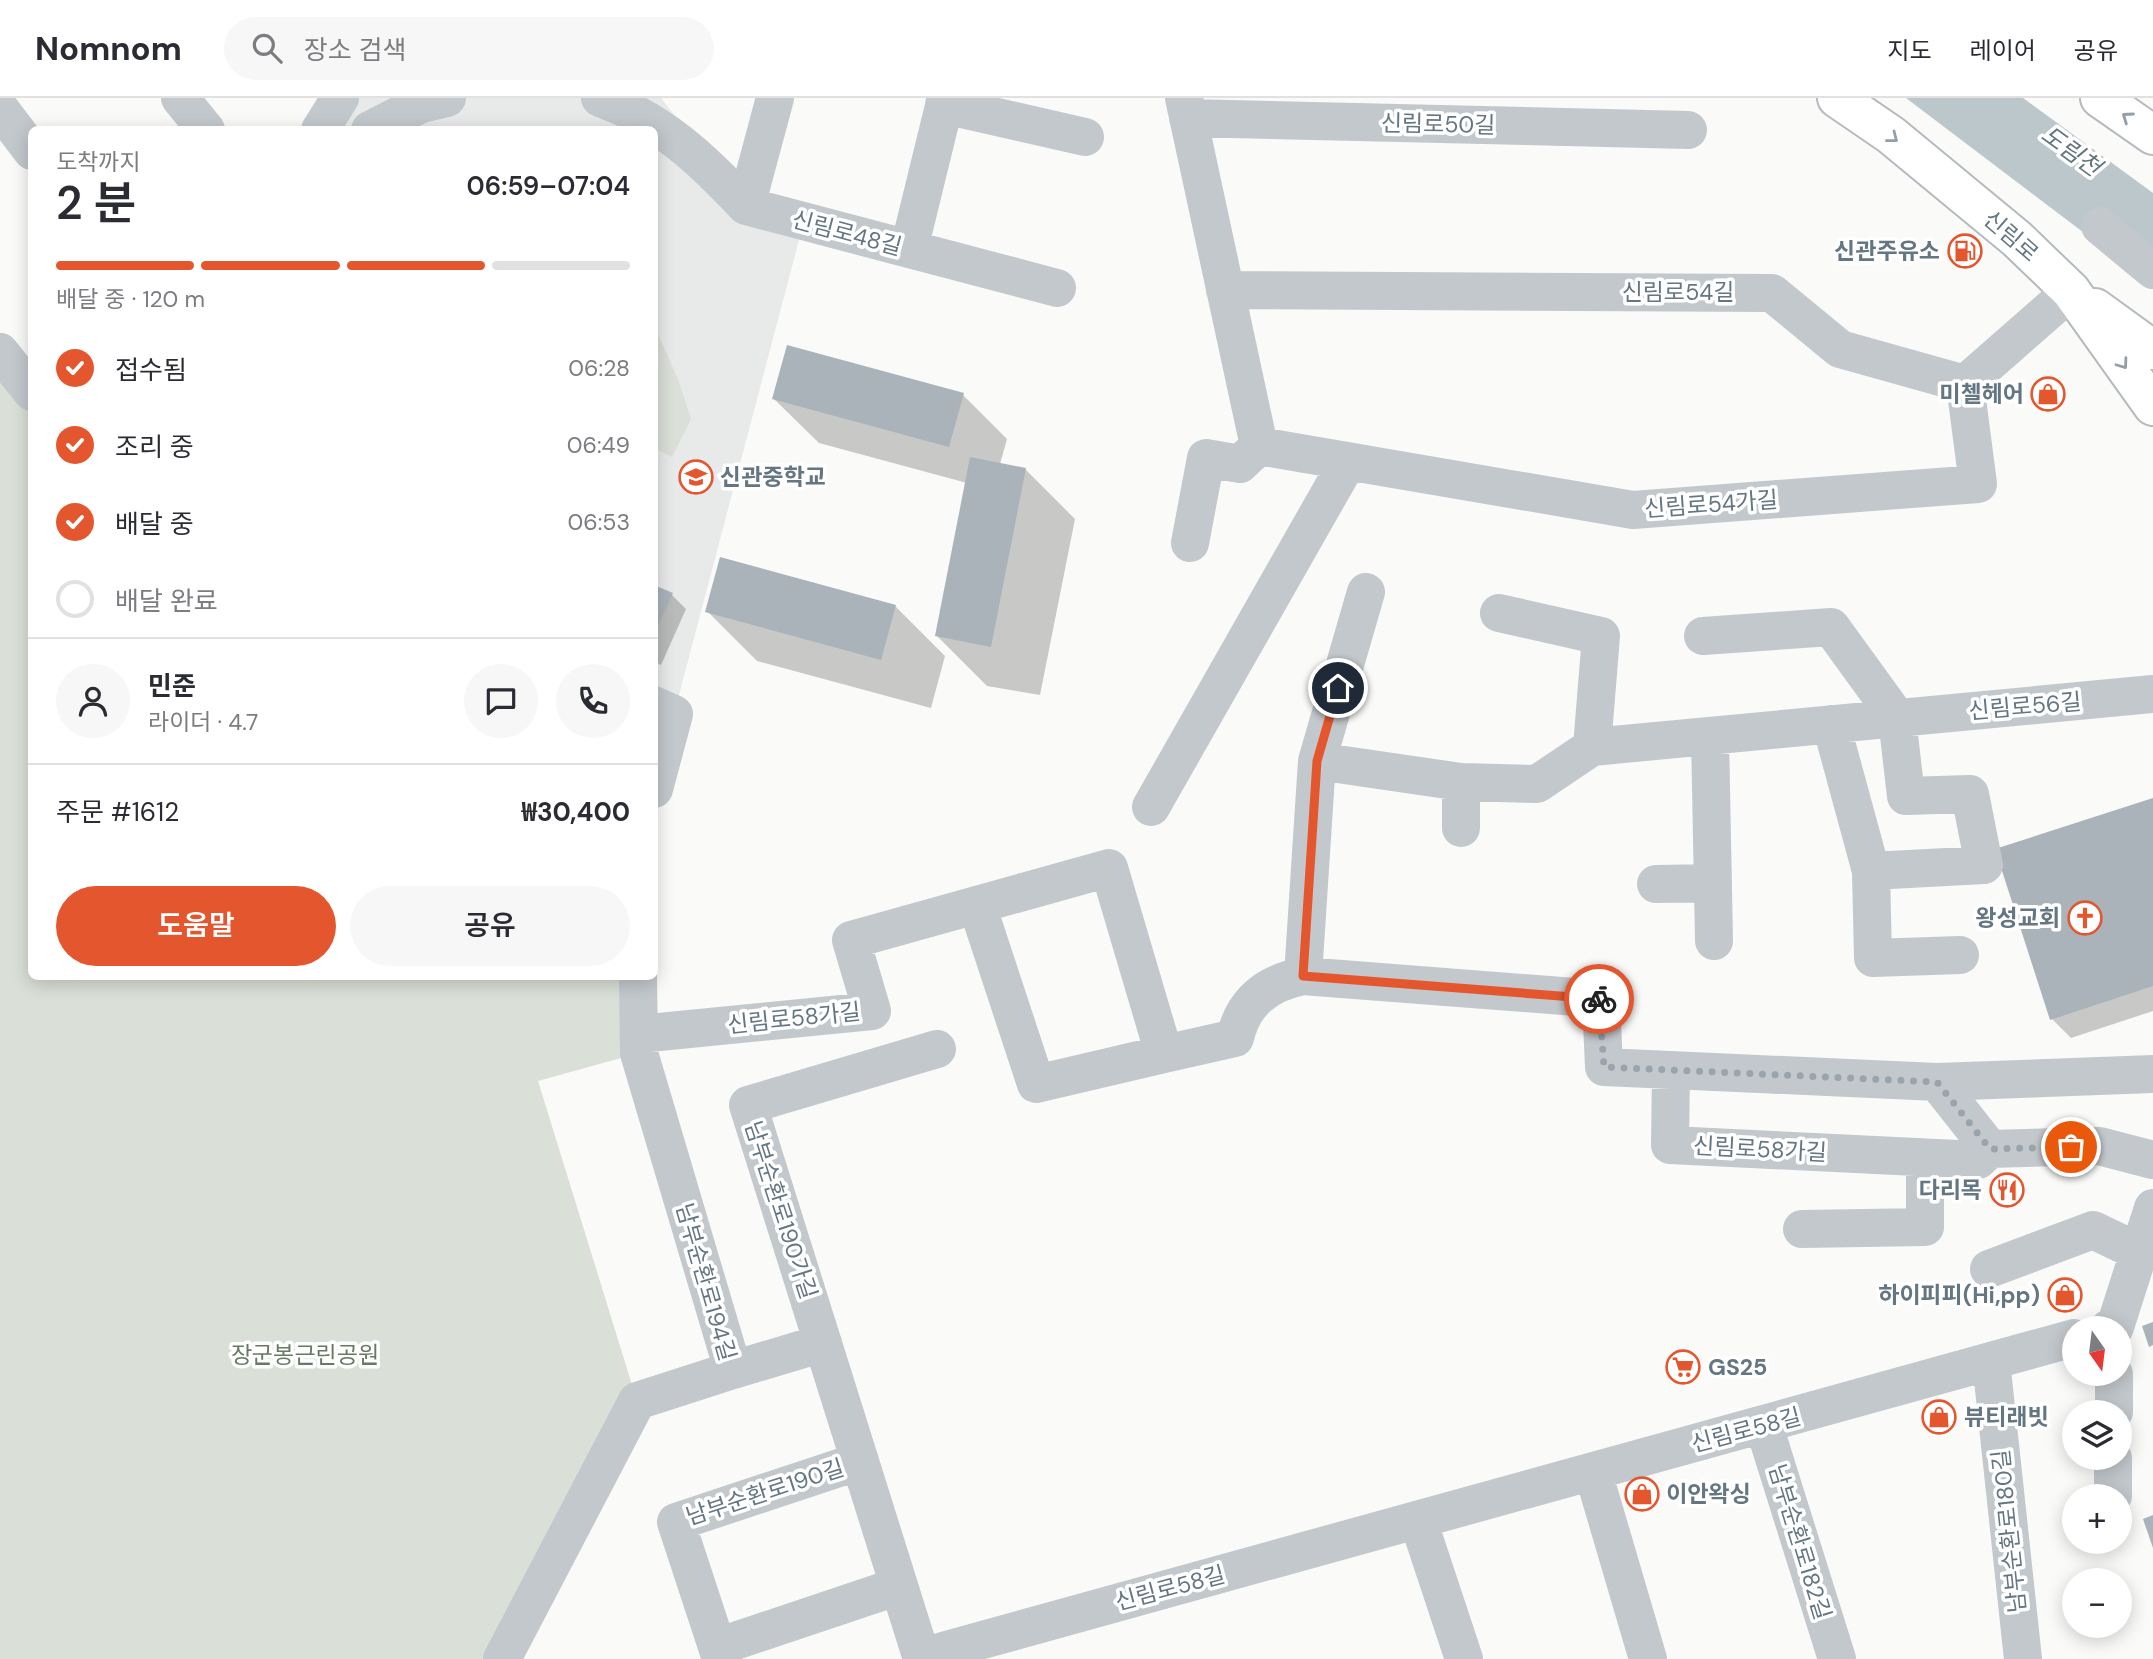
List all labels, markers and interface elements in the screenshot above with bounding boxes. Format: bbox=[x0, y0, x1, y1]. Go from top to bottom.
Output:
search box bbox=[224, 17, 714, 80]
text: Nomnom bbox=[35, 27, 182, 70]
icon: search bbox=[248, 29, 286, 67]
text: 장소 검색 bbox=[304, 33, 406, 67]
text: 지도 bbox=[1887, 35, 1932, 66]
text: 레이어 bbox=[1970, 35, 2036, 66]
text: 공유 bbox=[2074, 35, 2118, 66]
street label: 신림로50길 bbox=[1381, 108, 1495, 140]
one-way arrow bbox=[2122, 112, 2135, 125]
water label: 도림천 bbox=[2035, 119, 2110, 184]
one-way arrow bbox=[1885, 129, 1897, 142]
text: 도착까지 bbox=[56, 147, 141, 177]
text: 06:59–07:04 bbox=[467, 169, 630, 203]
text: 2 분 bbox=[56, 173, 136, 233]
street label: 신림로48길 bbox=[789, 204, 905, 262]
street label: 신림로 bbox=[1977, 204, 2045, 268]
fuel station icon: 신관주유소 bbox=[1946, 232, 1984, 270]
place label: 신관주유소 bbox=[1834, 236, 1940, 266]
street label: 신림로54길 bbox=[1622, 277, 1734, 307]
text: 배달 중 · 120 m bbox=[56, 284, 205, 314]
icon: check bbox=[56, 349, 94, 387]
text: 접수됨 bbox=[115, 353, 187, 387]
text: 06:28 bbox=[568, 353, 630, 383]
one-way arrow bbox=[2115, 356, 2127, 369]
shop icon: 미첼헤어 bbox=[2029, 375, 2067, 413]
place label: 미첼헤어 bbox=[1939, 379, 2024, 409]
icon: check bbox=[56, 426, 94, 464]
text: 조리 중 bbox=[115, 430, 194, 464]
text: 06:49 bbox=[567, 430, 630, 460]
school or university icon: 신관중학교 bbox=[677, 458, 715, 496]
place label: 신관중학교 bbox=[720, 462, 826, 492]
street label: 신림로54가길 bbox=[1643, 484, 1779, 524]
icon: check bbox=[56, 503, 94, 541]
text: 배달 중 bbox=[115, 507, 194, 541]
text: 06:53 bbox=[568, 507, 630, 537]
text: 배달 완료 bbox=[115, 584, 218, 618]
pin bbox=[1308, 658, 1368, 718]
button: person bbox=[56, 664, 130, 738]
button: chat bbox=[464, 664, 538, 738]
button: phone bbox=[556, 664, 630, 738]
text: 민준 bbox=[148, 669, 196, 703]
icon: home bbox=[1319, 669, 1357, 707]
street label: 신림로56길 bbox=[1967, 686, 2083, 726]
text: 라이더 · 4.7 bbox=[148, 707, 258, 737]
text: 주문 #1612 bbox=[56, 795, 179, 829]
text: ₩30,400 bbox=[522, 795, 630, 829]
button: 도움말 bbox=[56, 886, 336, 966]
button: 공유 bbox=[350, 886, 630, 966]
church icon: 왕성교회 bbox=[2066, 899, 2104, 937]
place label: 왕성교회 bbox=[1975, 903, 2060, 933]
courier bbox=[1564, 964, 1634, 1034]
icon: bike bbox=[1580, 980, 1618, 1018]
street label: 신림로58가길 bbox=[726, 996, 862, 1040]
street label: 남부순환로190가길 bbox=[738, 1117, 824, 1303]
pin bbox=[2041, 1117, 2101, 1177]
icon: bag bbox=[2052, 1128, 2090, 1166]
street label: 신림로58가길 bbox=[1692, 1131, 1828, 1167]
restaurant icon: 다리목 bbox=[1988, 1171, 2026, 1209]
place label: 다리목 bbox=[1919, 1175, 1982, 1205]
street label: 남부순환로194길 bbox=[669, 1200, 743, 1364]
shop icon: 하이피피(Hi,pp) bbox=[2046, 1276, 2084, 1314]
place label: 하이피피(Hi,pp) bbox=[1878, 1280, 2040, 1310]
north arrow bbox=[2062, 1316, 2132, 1386]
map controls bbox=[2062, 1316, 2132, 1638]
park label: 장군봉근린공원 bbox=[231, 1340, 379, 1370]
supermarket icon: GS25 bbox=[1664, 1348, 1702, 1386]
place label: GS25 bbox=[1708, 1352, 1767, 1382]
shop icon: 뷰티래빗 bbox=[1920, 1398, 1958, 1436]
button: layers bbox=[2062, 1400, 2132, 1470]
street label: 신림로58길 bbox=[1688, 1401, 1804, 1459]
place label: 뷰티래빗 bbox=[1964, 1402, 2049, 1432]
street label: 남부순환로180길 bbox=[1986, 1448, 2032, 1614]
street label: 남부순환로190길 bbox=[682, 1452, 848, 1532]
street label: 남부순환로182길 bbox=[1762, 1461, 1838, 1623]
shop icon: 이안왁싱 bbox=[1623, 1475, 1661, 1513]
place label: 이안왁싱 bbox=[1666, 1479, 1751, 1509]
button: + bbox=[2062, 1484, 2132, 1554]
street label: 신림로58길 bbox=[1112, 1559, 1228, 1617]
button: − bbox=[2062, 1568, 2132, 1638]

